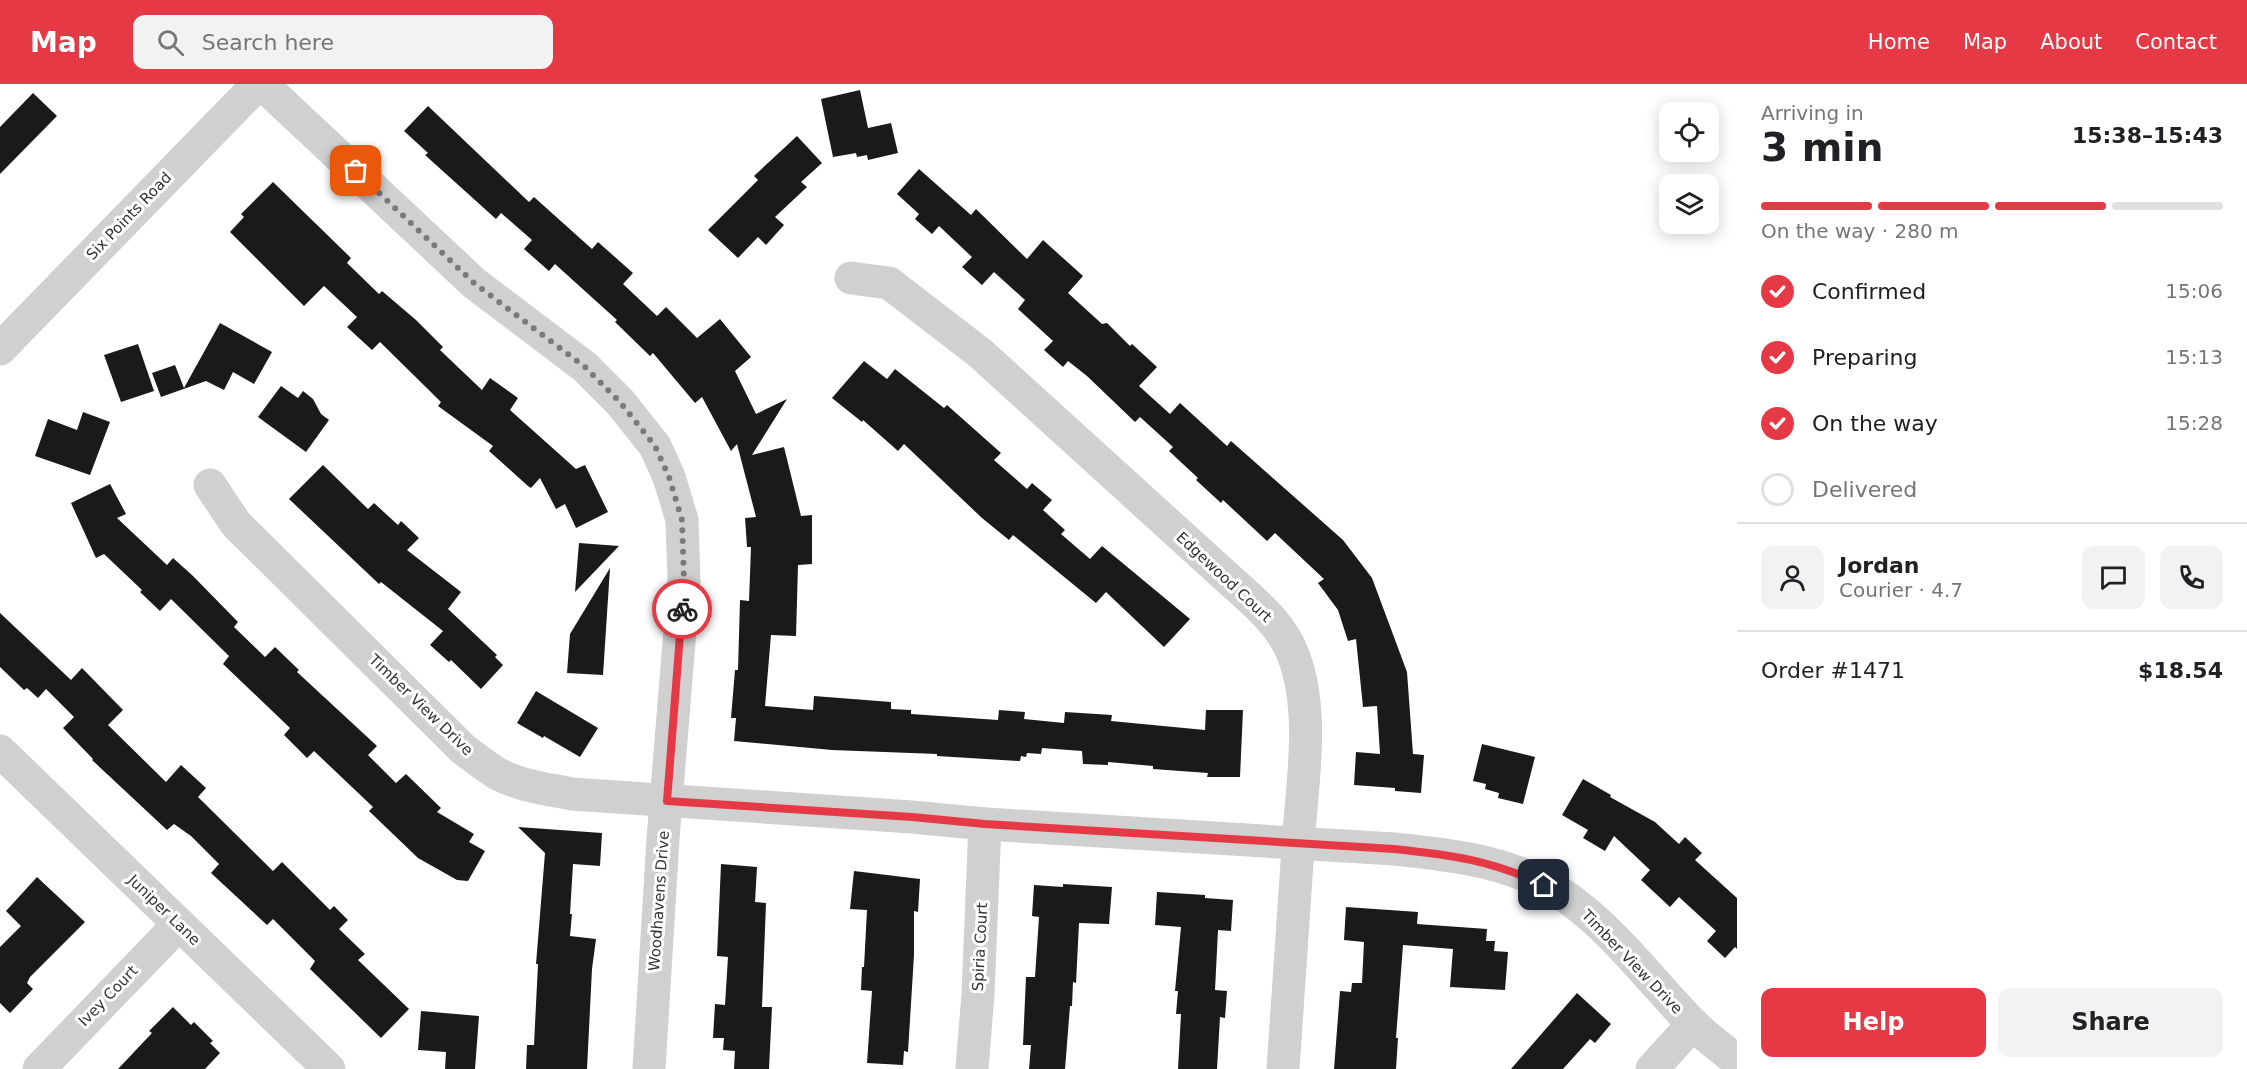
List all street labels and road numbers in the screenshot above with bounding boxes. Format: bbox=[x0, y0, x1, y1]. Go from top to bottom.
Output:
street label: Six Points Road bbox=[83, 168, 175, 264]
street label: Edgewood Court bbox=[1173, 528, 1276, 626]
street label: Timber View Drive bbox=[365, 650, 477, 759]
street label: Woodhavens Drive bbox=[645, 830, 673, 972]
street label: Juniper Lane bbox=[123, 870, 204, 949]
street label: Spiria Court bbox=[969, 902, 991, 992]
street label: Timber View Drive bbox=[1577, 906, 1686, 1018]
street label: Ivey Court bbox=[75, 962, 141, 1030]

